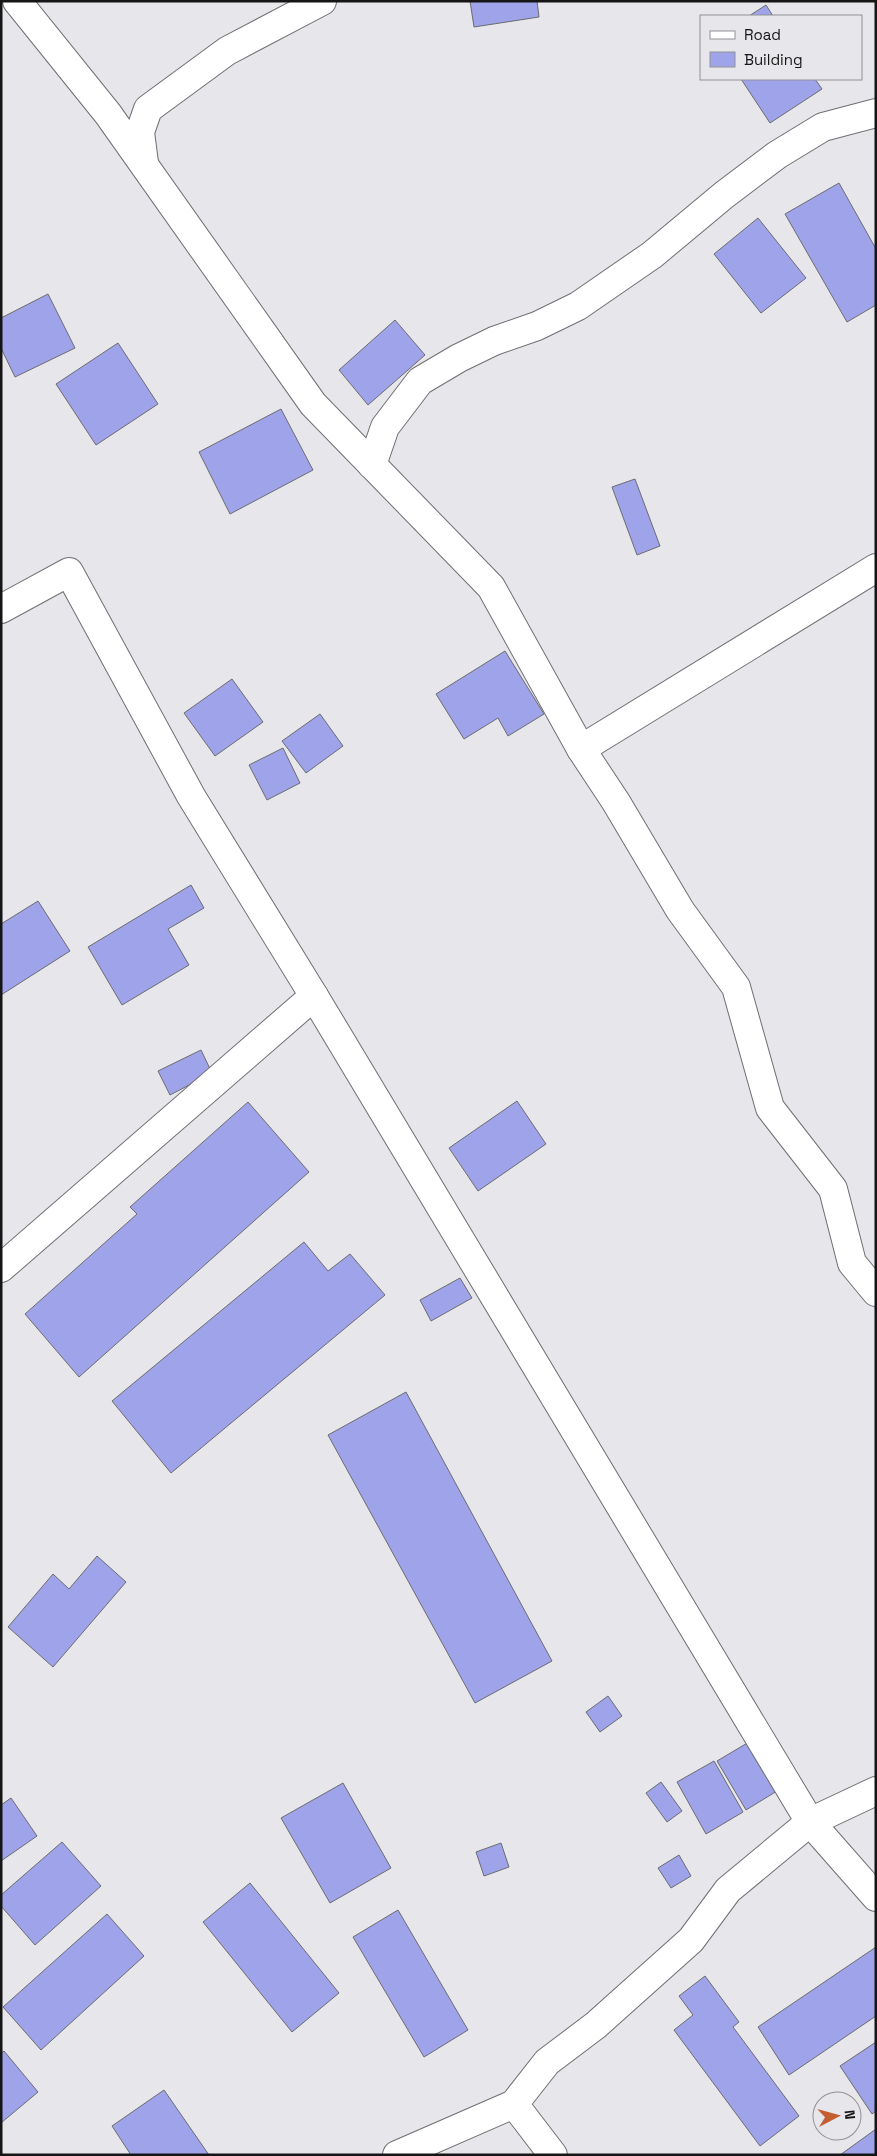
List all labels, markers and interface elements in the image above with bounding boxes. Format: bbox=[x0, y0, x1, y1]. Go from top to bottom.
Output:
legend bbox=[700, 15, 862, 80]
text: Road bbox=[744, 25, 781, 44]
text: Building bbox=[744, 50, 803, 69]
north arrow bbox=[812, 2091, 862, 2141]
text: N bbox=[840, 2109, 859, 2120]

